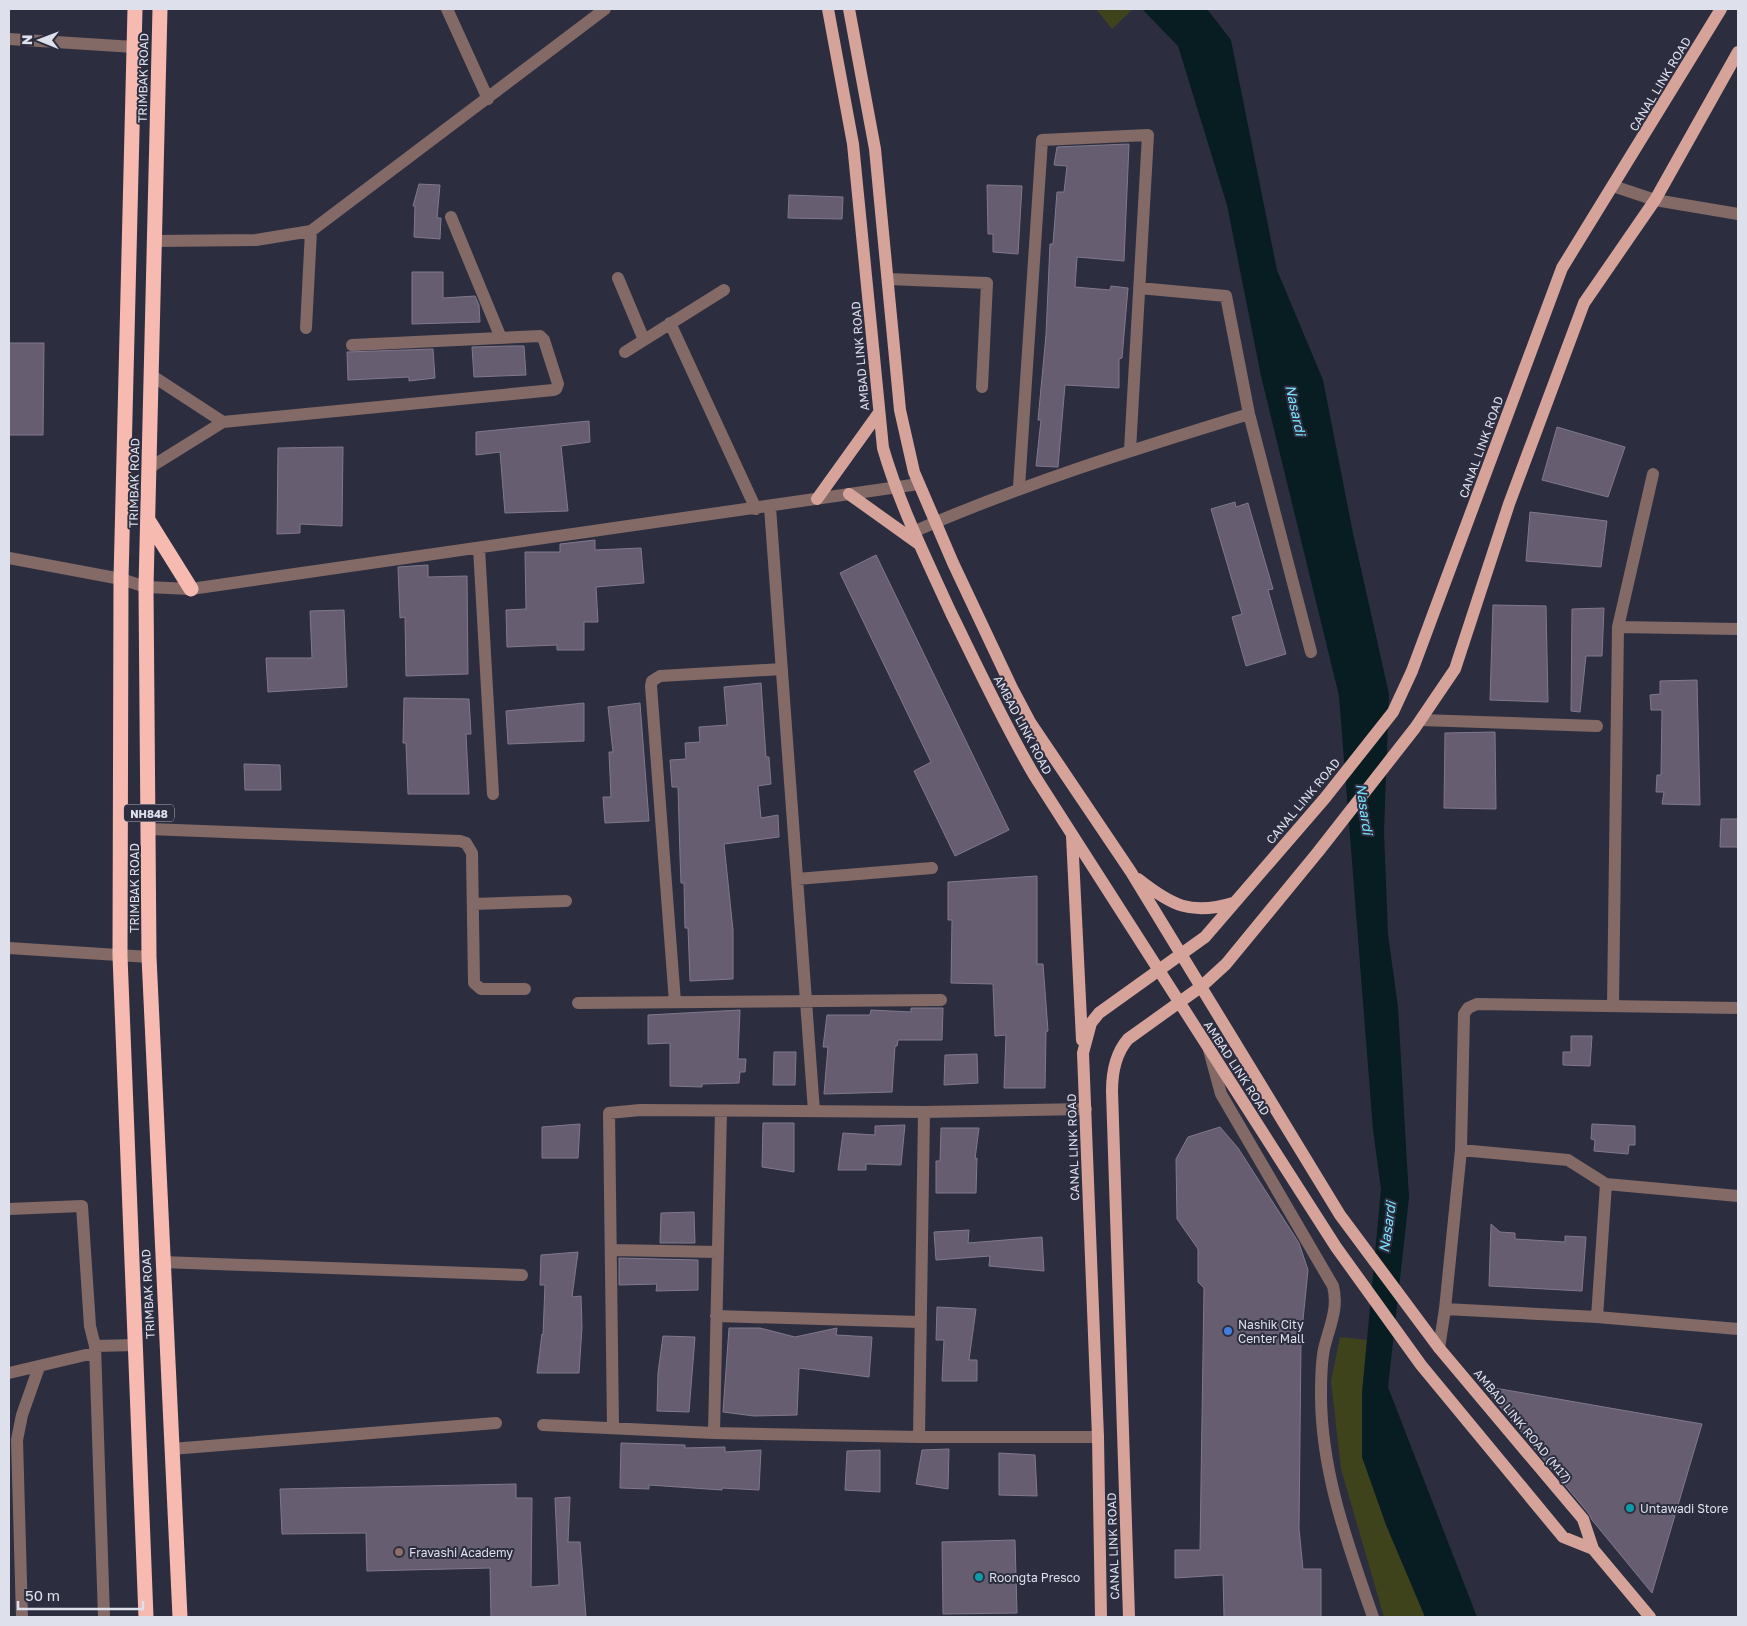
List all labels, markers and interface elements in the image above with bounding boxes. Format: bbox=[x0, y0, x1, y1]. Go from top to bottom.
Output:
north arrow bbox=[15, 15, 65, 65]
street label: TRIMBAK ROAD bbox=[135, 33, 151, 123]
text: N bbox=[18, 34, 35, 45]
street label: CANAL LINK ROAD bbox=[1626, 34, 1694, 134]
street label: AMBAD LINK ROAD bbox=[848, 301, 872, 411]
water label: Nasardi bbox=[1282, 383, 1310, 439]
street label: CANAL LINK ROAD bbox=[1456, 394, 1506, 500]
street label: TRIMBAK ROAD bbox=[126, 438, 142, 528]
street label: AMBAD LINK ROAD bbox=[991, 673, 1055, 777]
street label: CANAL LINK ROAD bbox=[1263, 755, 1343, 847]
water label: Nasardi bbox=[1353, 782, 1377, 838]
road number: NH848 bbox=[124, 804, 174, 821]
street label: TRIMBAK ROAD bbox=[127, 843, 142, 933]
street label: AMBAD LINK ROAD bbox=[1201, 1018, 1273, 1118]
street label: CANAL LINK ROAD bbox=[1064, 1093, 1082, 1201]
water label: Nasardi bbox=[1375, 1198, 1399, 1254]
street label: TRIMBAK ROAD bbox=[138, 1249, 158, 1339]
place label: Nashik City Center Mall bbox=[1238, 1317, 1305, 1346]
marker: Nashik City Center Mall bbox=[1222, 1325, 1234, 1337]
street label: AMBAD LINK ROAD (M17) bbox=[1471, 1366, 1575, 1486]
street label: CANAL LINK ROAD bbox=[1104, 1492, 1122, 1600]
place label: Untawadi Store bbox=[1640, 1501, 1728, 1516]
marker: Untawadi Store bbox=[1624, 1502, 1636, 1514]
place label: Fravashi Academy bbox=[409, 1545, 513, 1560]
marker: Fravashi Academy bbox=[393, 1546, 405, 1558]
place label: Roongta Presco bbox=[989, 1570, 1080, 1585]
marker: Roongta Presco bbox=[973, 1571, 985, 1583]
scale bar bbox=[18, 1578, 142, 1610]
text: 50 m bbox=[25, 1586, 60, 1604]

